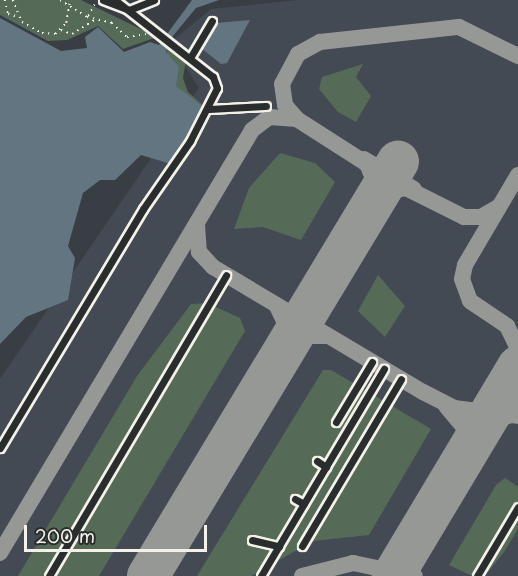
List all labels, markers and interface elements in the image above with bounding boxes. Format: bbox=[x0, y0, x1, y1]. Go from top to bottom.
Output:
scale bar bbox=[27, 513, 210, 551]
text: 200 m bbox=[35, 522, 95, 549]

